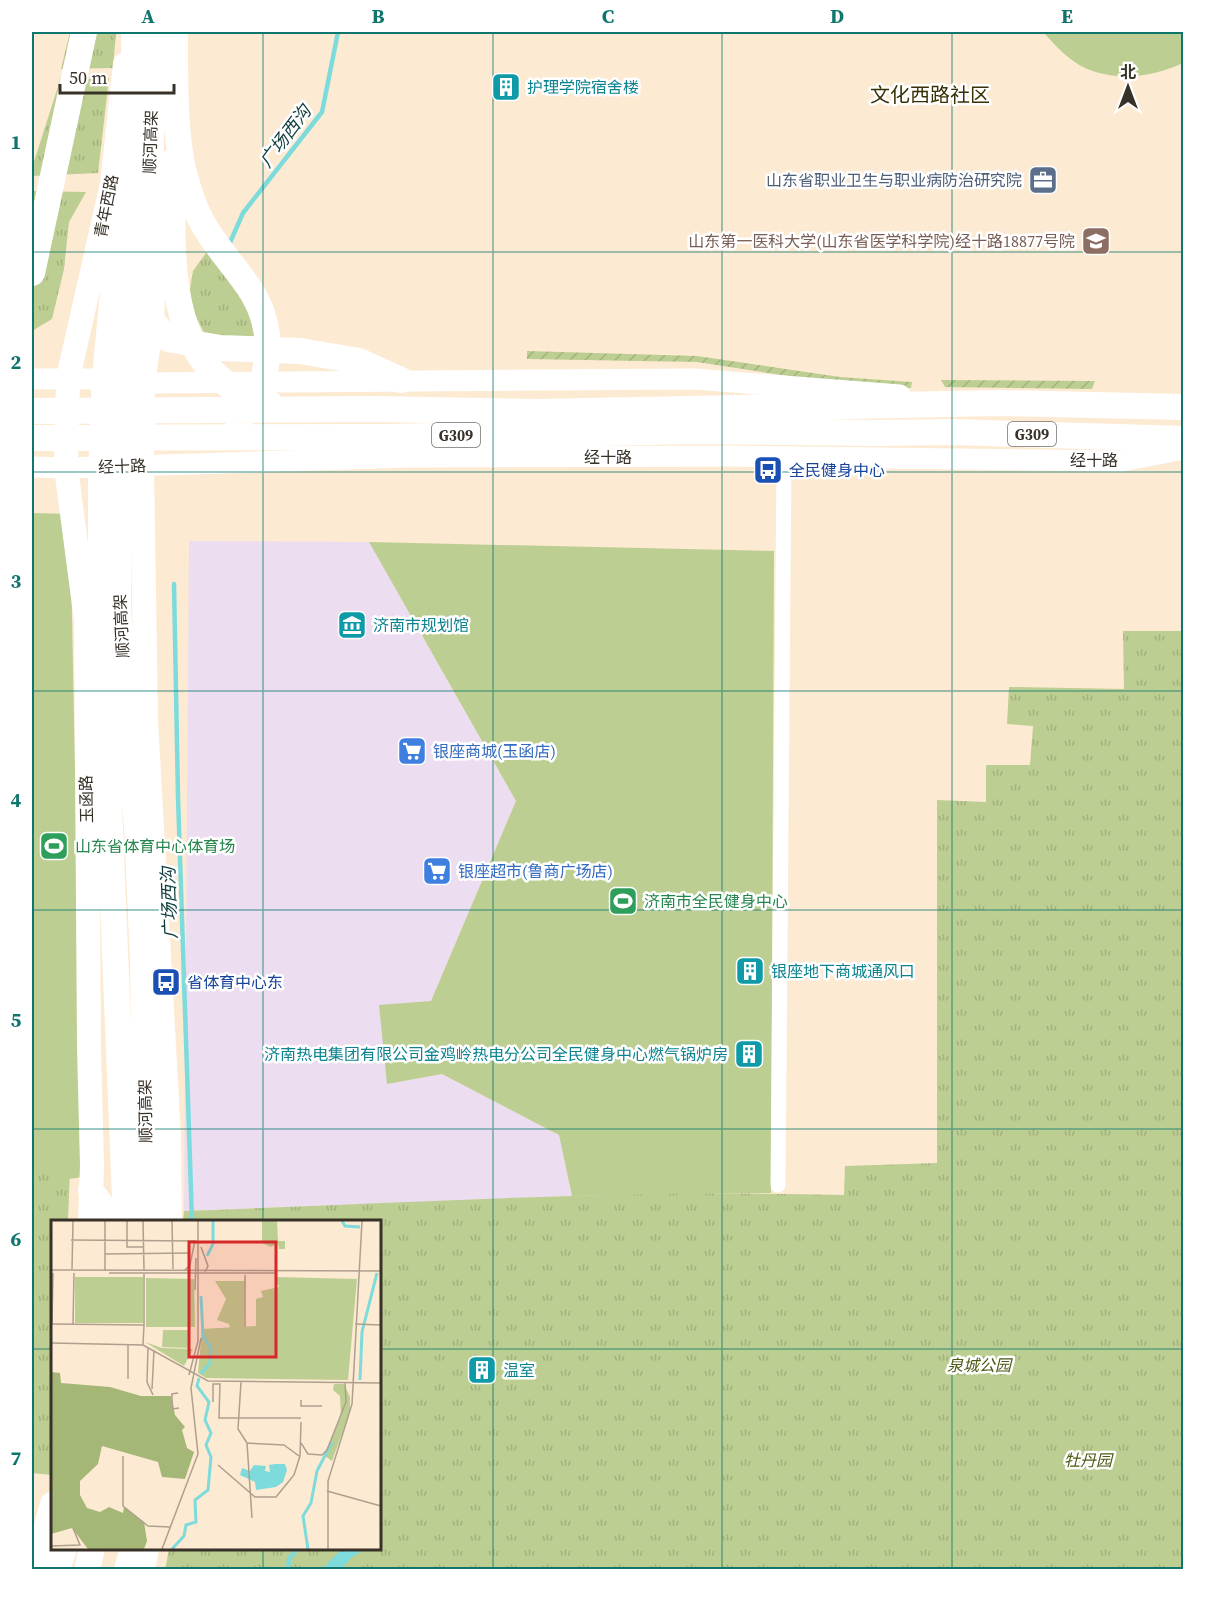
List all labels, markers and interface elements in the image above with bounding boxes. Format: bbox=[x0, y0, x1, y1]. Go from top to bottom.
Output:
text: A bbox=[141, 2, 155, 30]
text: B bbox=[371, 2, 385, 30]
text: C bbox=[602, 2, 614, 30]
text: D bbox=[830, 2, 844, 30]
text: E bbox=[1061, 2, 1073, 30]
scale bar bbox=[60, 57, 174, 95]
north arrow bbox=[1098, 57, 1158, 117]
text: 北 bbox=[1120, 61, 1136, 83]
text: 50 m bbox=[69, 65, 107, 90]
building icon: 护理学院宿舍楼 bbox=[490, 71, 522, 103]
place label: 护理学院宿舍楼 bbox=[527, 76, 639, 98]
district label: 文化西路社区 bbox=[870, 81, 990, 109]
water label: 广场西沟 bbox=[253, 98, 318, 172]
street label: 顺河高架 bbox=[138, 110, 162, 174]
text: 1 bbox=[11, 128, 21, 156]
office icon: 山东省职业卫生与职业病防治研究院 bbox=[1027, 164, 1059, 196]
place label: 山东省职业卫生与职业病防治研究院 bbox=[766, 169, 1022, 191]
street label: 青年西路 bbox=[89, 172, 123, 240]
school or university icon: 山东第一医科大学(山东省医学科学院)经十路18877号院 bbox=[1080, 225, 1112, 257]
place label: 山东第一医科大学(山东省医学科学院)经十路18877号院 bbox=[688, 230, 1075, 252]
text: 2 bbox=[11, 348, 22, 376]
road number: G309 bbox=[1008, 422, 1056, 446]
road number: G309 bbox=[432, 423, 480, 447]
street label: 经十路 bbox=[584, 446, 632, 468]
street label: 经十路 bbox=[1070, 449, 1118, 471]
street label: 经十路 bbox=[98, 454, 146, 478]
bus stop icon: 全民健身中心 bbox=[752, 454, 784, 486]
place label: 全民健身中心 bbox=[789, 459, 885, 481]
text: 3 bbox=[11, 567, 22, 595]
street label: 顺河高架 bbox=[108, 593, 134, 659]
museum icon: 济南市规划馆 bbox=[336, 609, 368, 641]
place label: 济南市规划馆 bbox=[373, 614, 469, 636]
supermarket icon: 银座商城(玉函店) bbox=[396, 735, 428, 767]
place label: 银座商城(玉函店) bbox=[433, 740, 556, 762]
street label: 玉函路 bbox=[75, 775, 97, 823]
text: 4 bbox=[11, 786, 22, 814]
sports icon: 山东省体育中心体育场 bbox=[38, 830, 70, 862]
place label: 山东省体育中心体育场 bbox=[75, 835, 235, 857]
supermarket icon: 银座超市(鲁商广场店) bbox=[421, 855, 453, 887]
place label: 银座超市(鲁商广场店) bbox=[458, 860, 613, 882]
water label: 广场西沟 bbox=[155, 865, 183, 939]
sports icon: 济南市全民健身中心 bbox=[607, 885, 639, 917]
place label: 济南市全民健身中心 bbox=[644, 890, 788, 912]
building icon: 银座地下商城通风口 bbox=[734, 955, 766, 987]
place label: 银座地下商城通风口 bbox=[771, 960, 915, 982]
bus stop icon: 省体育中心东 bbox=[150, 966, 182, 998]
place label: 省体育中心东 bbox=[187, 971, 283, 993]
text: 5 bbox=[11, 1006, 22, 1034]
building icon: 济南热电集团有限公司金鸡岭热电分公司全民健身中心燃气锅炉房 bbox=[733, 1038, 765, 1070]
place label: 济南热电集团有限公司金鸡岭热电分公司全民健身中心燃气锅炉房 bbox=[264, 1043, 728, 1065]
street label: 顺河高架 bbox=[133, 1079, 157, 1143]
inset map bbox=[51, 1220, 381, 1550]
text: 6 bbox=[11, 1225, 22, 1253]
building icon: 温室 bbox=[466, 1354, 498, 1386]
park label: 泉城公园 bbox=[947, 1354, 1013, 1376]
place label: 温室 bbox=[503, 1359, 535, 1381]
text: 7 bbox=[11, 1444, 22, 1472]
park label: 牡丹园 bbox=[1064, 1449, 1114, 1471]

